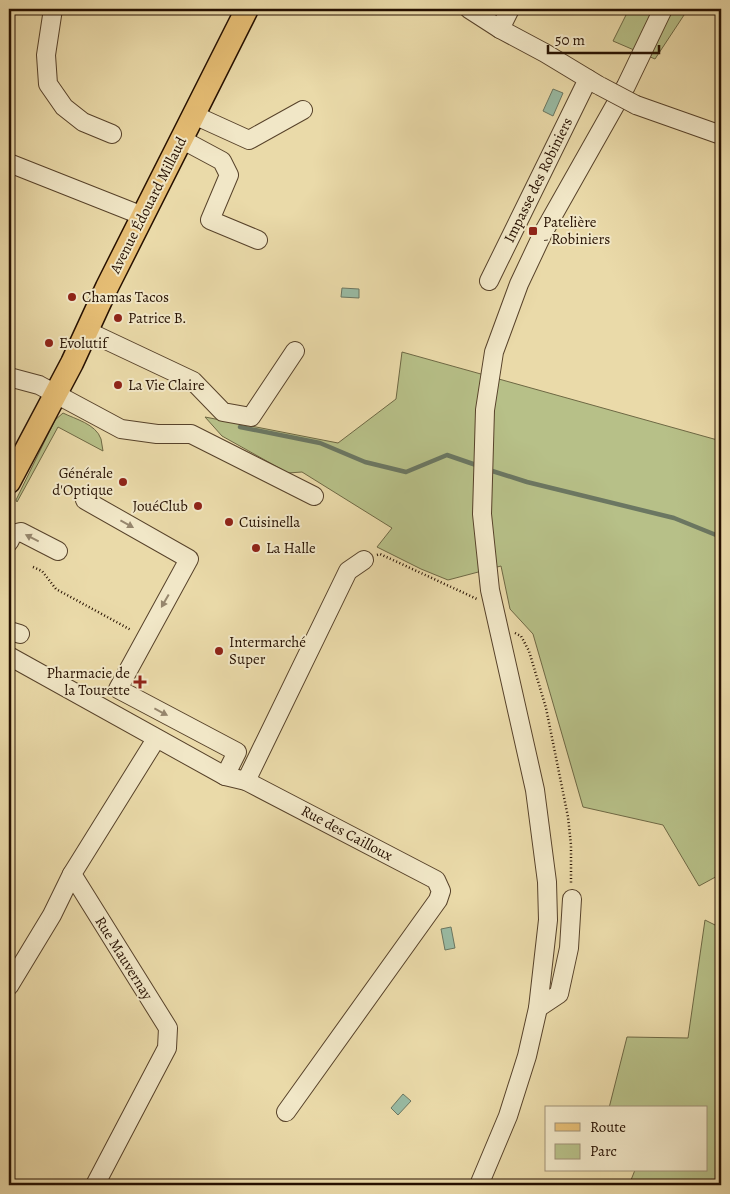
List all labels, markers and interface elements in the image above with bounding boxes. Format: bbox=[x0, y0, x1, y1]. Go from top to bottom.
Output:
scale bar bbox=[548, 22, 659, 54]
text: 50 m bbox=[555, 30, 585, 50]
street label: Impasse des Robiniers bbox=[499, 114, 577, 246]
street label: Avenue Édouard Millaud bbox=[104, 133, 192, 278]
place label: Patelière - Robiniers bbox=[543, 212, 610, 249]
marker: Patelière - Robiniers bbox=[527, 225, 539, 237]
place label: Chamas Tacos bbox=[82, 287, 169, 307]
marker: Chamas Tacos bbox=[66, 291, 78, 303]
place label: Patrice B. bbox=[128, 308, 187, 328]
marker: Patrice B. bbox=[112, 312, 124, 324]
place label: Evolutif bbox=[59, 333, 109, 353]
marker: Evolutif bbox=[43, 337, 55, 349]
place label: La Vie Claire bbox=[128, 375, 205, 395]
marker: La Vie Claire bbox=[112, 379, 124, 391]
place label: Générale d'Optique bbox=[52, 463, 113, 500]
marker: Générale d'Optique bbox=[117, 476, 129, 488]
place label: JouéClub bbox=[133, 496, 188, 516]
marker: JouéClub bbox=[192, 500, 204, 512]
place label: Cuisinella bbox=[239, 512, 300, 532]
marker: Cuisinella bbox=[223, 516, 235, 528]
one-way arrow bbox=[121, 519, 134, 528]
one-way arrow bbox=[25, 534, 39, 542]
place label: La Halle bbox=[266, 538, 316, 558]
marker: La Halle bbox=[250, 542, 262, 554]
one-way arrow bbox=[161, 595, 170, 608]
place label: Intermarché Super bbox=[229, 632, 306, 669]
marker: Intermarché Super bbox=[213, 645, 225, 657]
place label: Pharmacie de la Tourette bbox=[46, 663, 130, 700]
marker: Pharmacie de la Tourette bbox=[134, 676, 146, 688]
one-way arrow bbox=[153, 708, 168, 716]
street label: Rue des Cailloux bbox=[298, 800, 396, 866]
street label: Rue Mauvernay bbox=[90, 913, 158, 1004]
legend bbox=[545, 1106, 708, 1172]
text: Route bbox=[590, 1117, 626, 1137]
text: Parc bbox=[590, 1141, 617, 1161]

